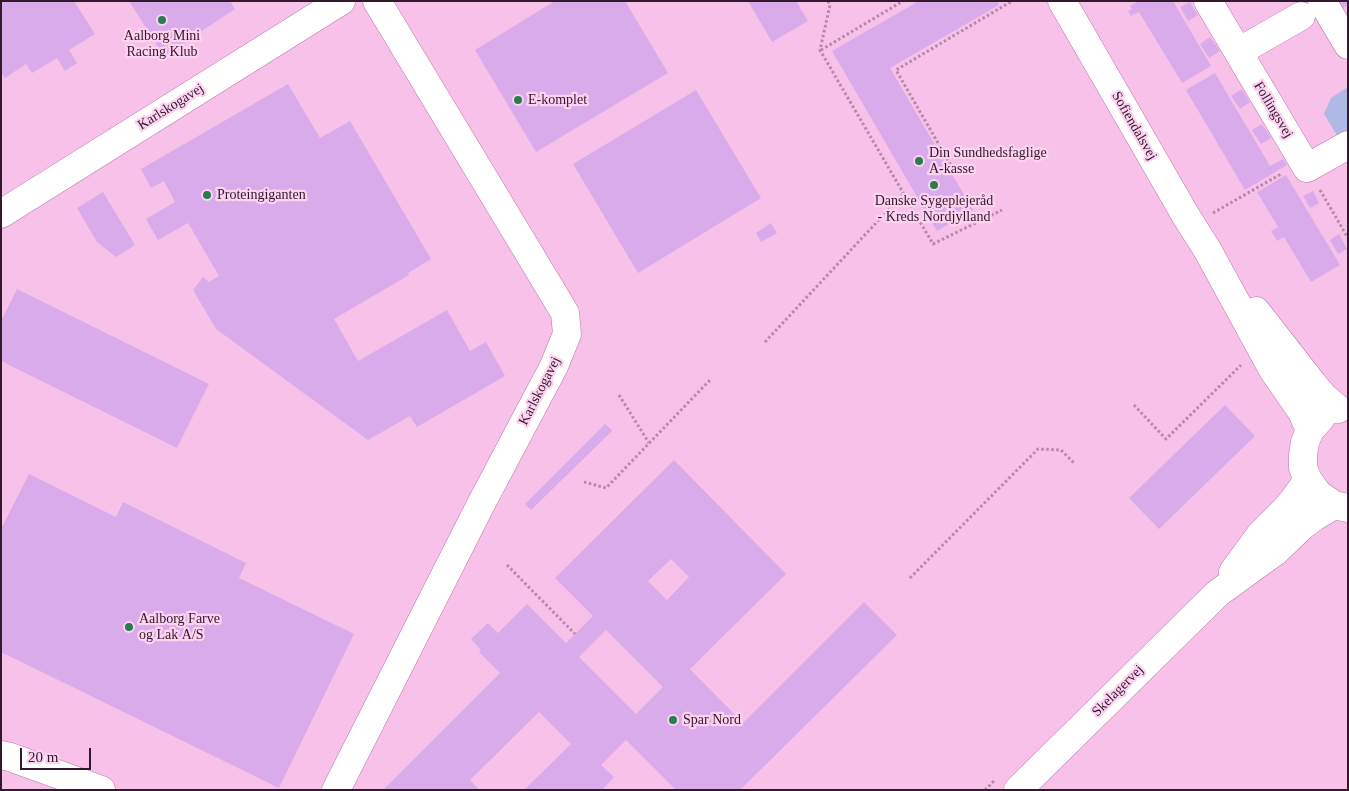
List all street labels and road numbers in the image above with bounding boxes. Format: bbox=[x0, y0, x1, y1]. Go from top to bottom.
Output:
street label: Follingsvej bbox=[1250, 79, 1296, 141]
street label: Karlskogavej bbox=[135, 80, 207, 134]
street label: Sofiendalsvej bbox=[1108, 89, 1160, 163]
street label: Karlskogavej bbox=[516, 354, 564, 428]
street label: Skelagervej bbox=[1089, 662, 1147, 720]

